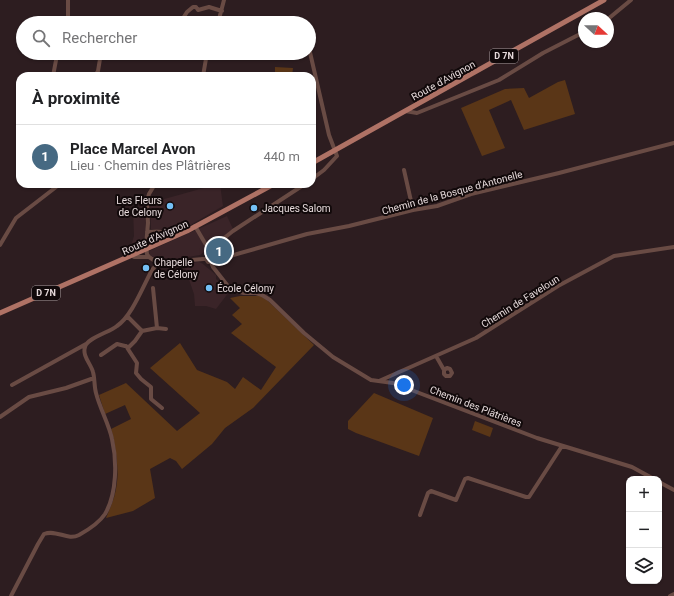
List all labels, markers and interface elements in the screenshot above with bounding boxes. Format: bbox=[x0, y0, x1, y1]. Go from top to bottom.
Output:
north arrow bbox=[578, 12, 614, 48]
search box bbox=[16, 16, 316, 60]
icon: search bbox=[30, 27, 52, 49]
text: Rechercher bbox=[62, 29, 137, 47]
road number: D 7N bbox=[490, 49, 518, 63]
street label: Route d'Avignon bbox=[409, 58, 477, 102]
text: À proximité bbox=[32, 88, 120, 108]
text: Place Marcel Avon bbox=[70, 140, 196, 158]
text: 1 bbox=[41, 149, 49, 164]
text: 440 m bbox=[263, 149, 300, 164]
text: Lieu · Chemin des Plâtrières bbox=[70, 158, 231, 173]
street label: Chemin de la Bosque d'Antonelle bbox=[381, 168, 524, 217]
place label: Les Fleurs de Celony bbox=[116, 195, 162, 218]
marker: Les Fleurs de Celony bbox=[165, 201, 175, 211]
marker: Jacques Salom bbox=[249, 203, 259, 213]
place label: Jacques Salom bbox=[262, 203, 331, 214]
street label: Route d'Avignon bbox=[120, 218, 190, 257]
pin: 1 bbox=[206, 236, 232, 266]
place label: Chapelle de Célony bbox=[154, 257, 198, 280]
marker: Chapelle de Célony bbox=[141, 263, 151, 273]
street label: Chemin de Faveloun bbox=[479, 273, 561, 330]
place label: École Célony bbox=[217, 282, 274, 294]
marker: École Célony bbox=[204, 283, 214, 293]
road number: D 7N bbox=[32, 286, 60, 300]
your location bbox=[394, 375, 414, 395]
street label: Chemin des Plâtrières bbox=[428, 384, 523, 429]
map controls bbox=[626, 476, 662, 584]
button: + bbox=[626, 476, 662, 512]
button: − bbox=[626, 512, 662, 548]
button: layers bbox=[626, 548, 662, 584]

